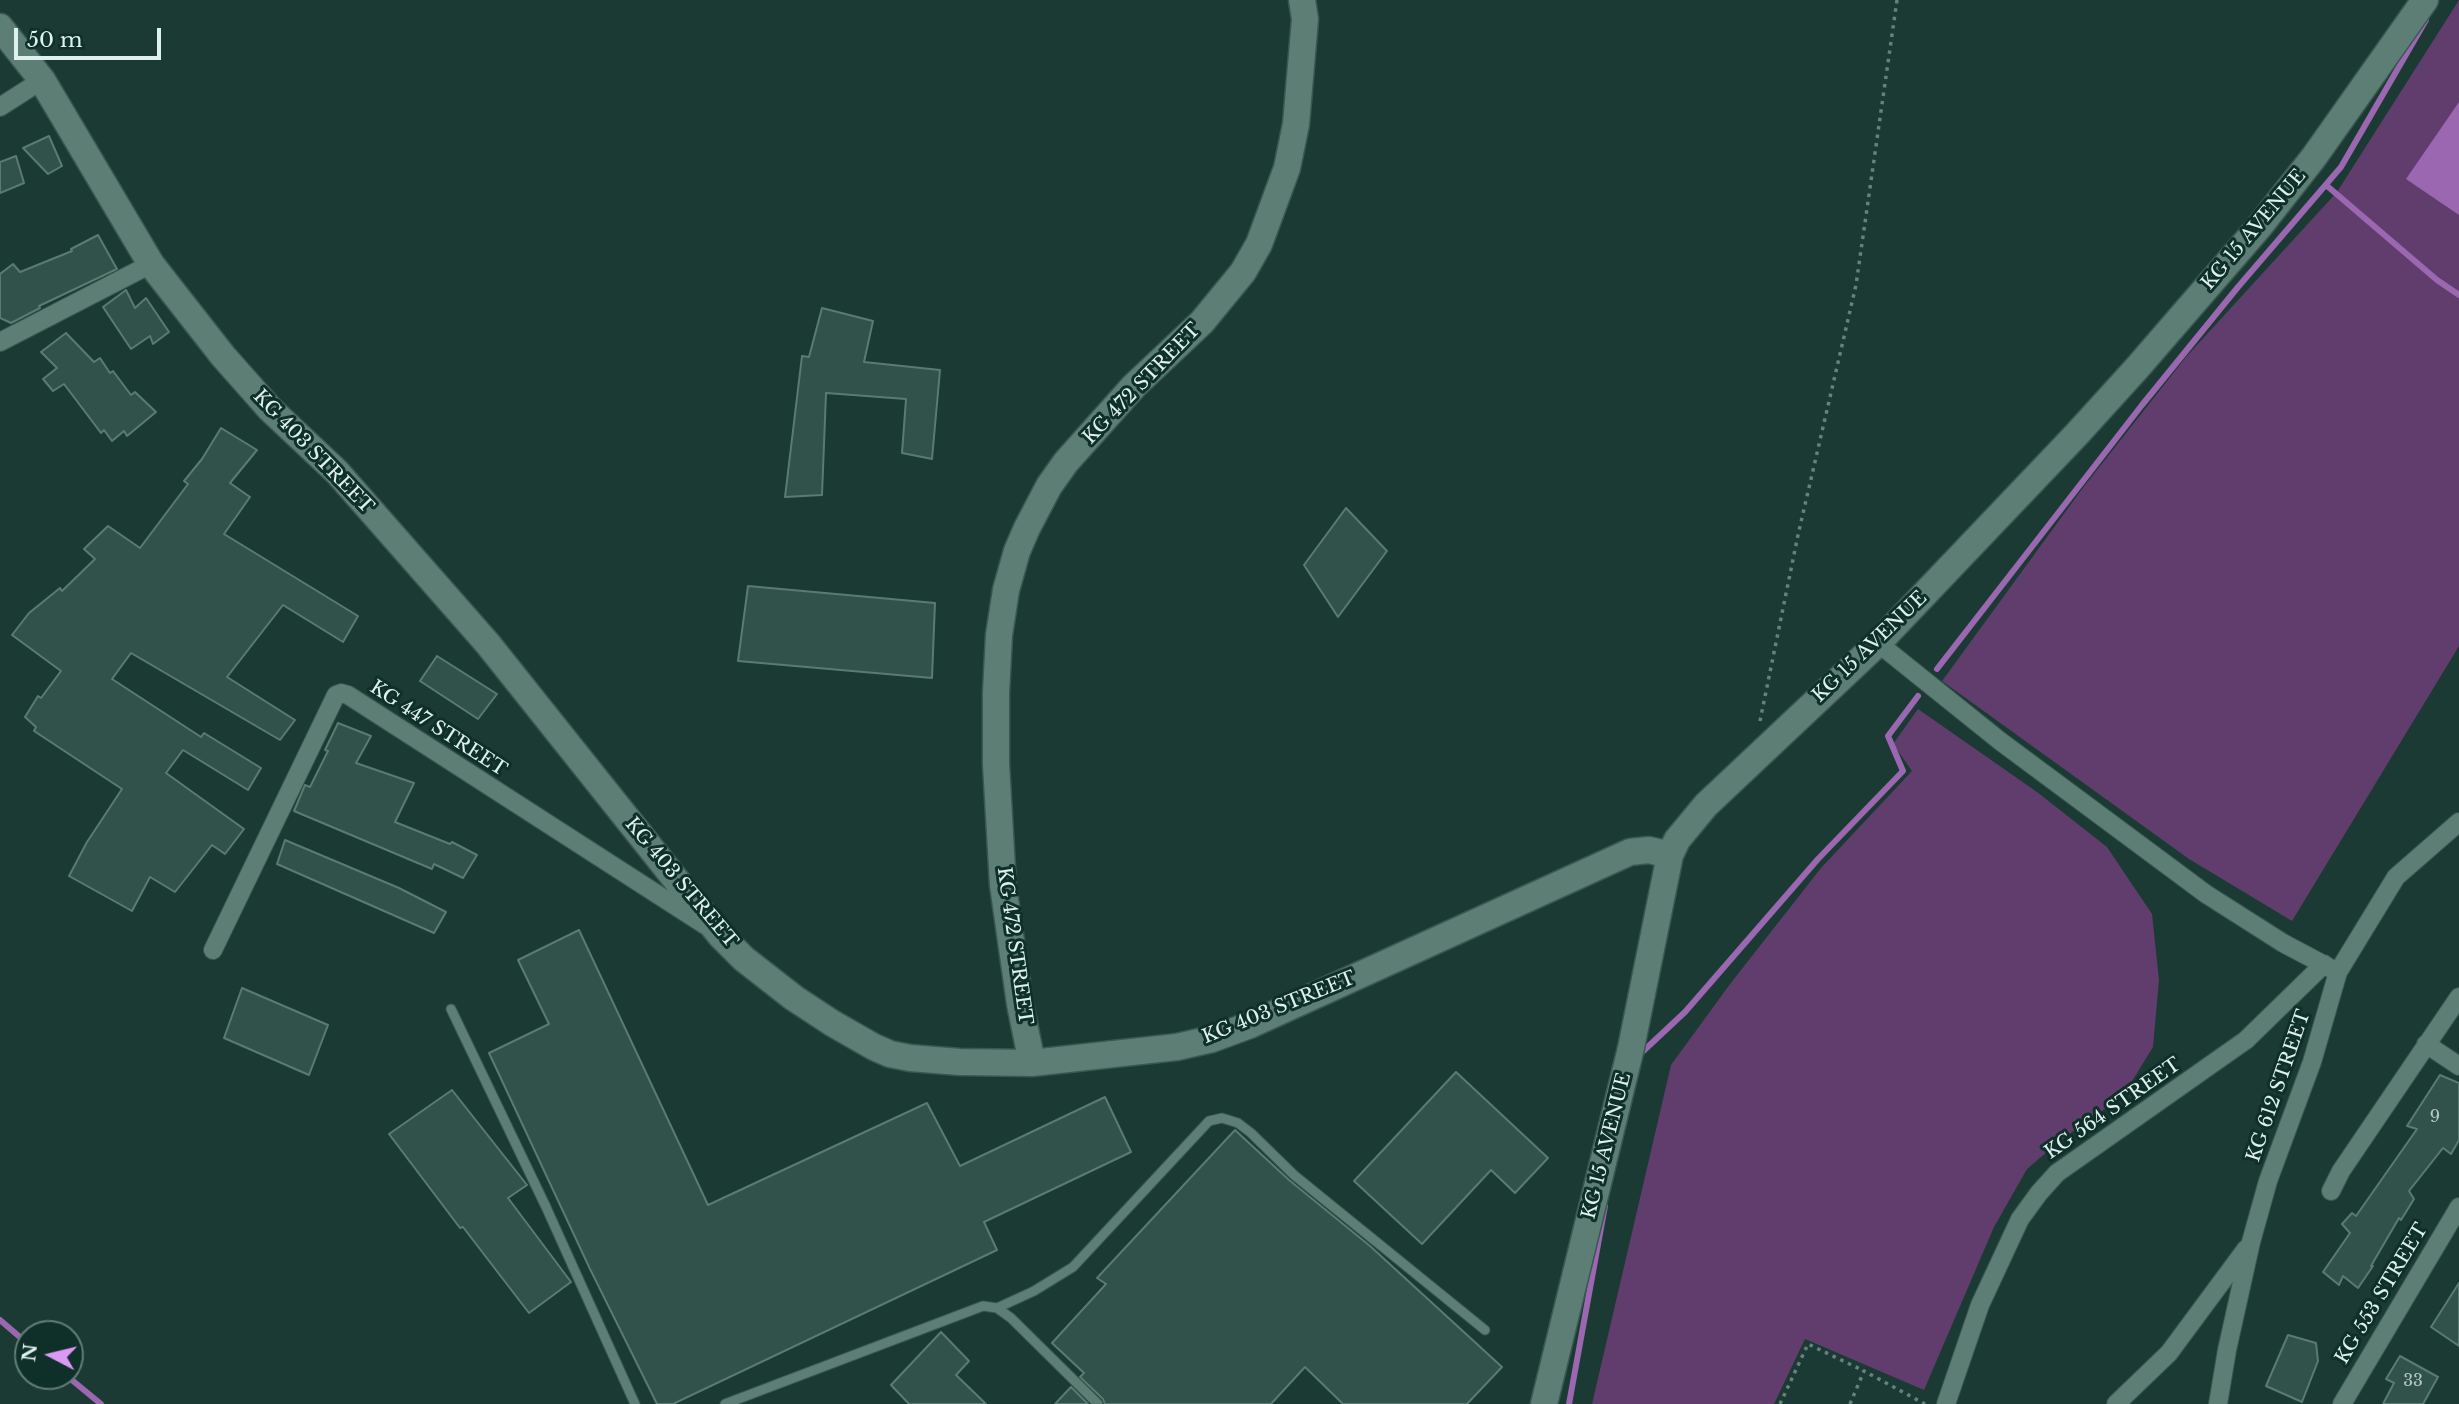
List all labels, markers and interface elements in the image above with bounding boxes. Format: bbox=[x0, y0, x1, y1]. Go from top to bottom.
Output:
scale bar bbox=[18, 14, 164, 58]
text: 50 m bbox=[27, 27, 82, 53]
street label: KG 15 AVENUE bbox=[2197, 165, 2311, 295]
street label: KG 472 STREET bbox=[1079, 319, 1205, 449]
street label: KG 403 STREET bbox=[248, 385, 378, 519]
street label: KG 15 AVENUE bbox=[1808, 587, 1932, 707]
street label: KG 447 STREET bbox=[365, 676, 511, 782]
street label: KG 403 STREET bbox=[620, 813, 742, 953]
street label: KG 472 STREET bbox=[992, 866, 1036, 1026]
street label: KG 403 STREET bbox=[1199, 967, 1359, 1049]
street label: KG 612 STREET bbox=[2242, 1007, 2316, 1165]
street label: KG 564 STREET bbox=[2041, 1054, 2185, 1164]
street label: KG 15 AVENUE bbox=[1578, 1071, 1636, 1221]
house number: 9 bbox=[2430, 1107, 2440, 1127]
street label: KG 553 STREET bbox=[2331, 1220, 2433, 1368]
north arrow bbox=[14, 1320, 84, 1390]
text: N bbox=[17, 1342, 42, 1363]
house number: 33 bbox=[2403, 1371, 2423, 1391]

